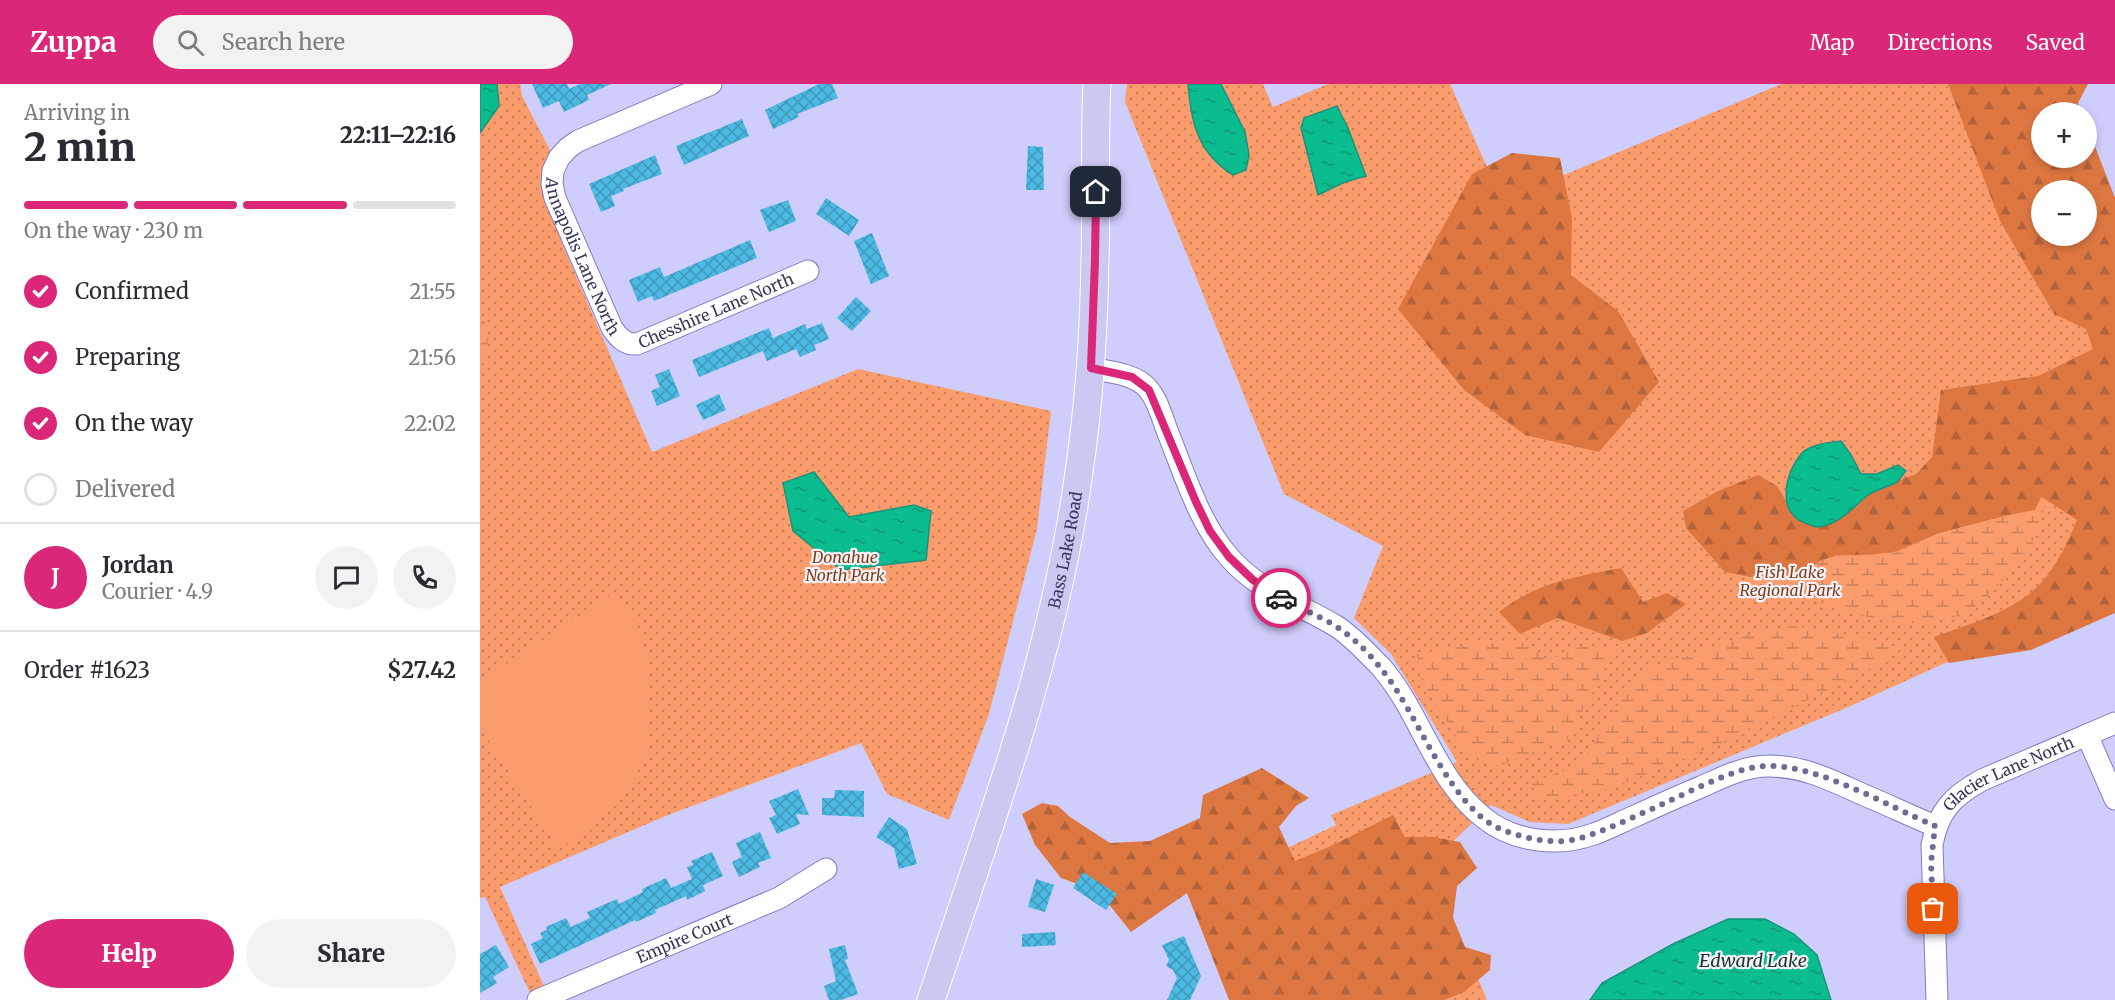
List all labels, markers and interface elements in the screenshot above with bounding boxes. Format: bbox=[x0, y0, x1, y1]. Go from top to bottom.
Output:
search box bbox=[153, 15, 573, 69]
text: Zuppa bbox=[30, 24, 117, 60]
icon: search bbox=[174, 26, 207, 59]
text: Search here bbox=[222, 28, 345, 56]
text: Map bbox=[1810, 29, 1854, 56]
text: Directions bbox=[1887, 29, 1992, 56]
text: Saved bbox=[2025, 29, 2085, 56]
text: Arriving in bbox=[24, 100, 130, 125]
map controls bbox=[2031, 102, 2097, 246]
button: + bbox=[2031, 102, 2097, 168]
text: 22:11–22:16 bbox=[340, 121, 456, 149]
text: 2 min bbox=[24, 123, 136, 172]
pin bbox=[1070, 166, 1121, 217]
icon: home bbox=[1079, 175, 1112, 208]
street label: Annapolis Lane North bbox=[542, 176, 624, 340]
button: − bbox=[2031, 180, 2097, 246]
text: On the way · 230 m bbox=[24, 218, 203, 243]
street label: Chesshire Lane North bbox=[635, 268, 797, 352]
icon: check bbox=[24, 275, 57, 308]
text: Confirmed bbox=[75, 277, 189, 305]
text: 21:55 bbox=[409, 279, 456, 304]
icon: check bbox=[24, 341, 57, 374]
text: Preparing bbox=[75, 343, 180, 371]
text: 21:56 bbox=[408, 345, 456, 370]
icon: check bbox=[24, 407, 57, 440]
text: On the way bbox=[75, 409, 193, 437]
text: 22:02 bbox=[404, 411, 456, 436]
text: Delivered bbox=[75, 475, 175, 503]
street label: Bass Lake Road bbox=[1044, 490, 1086, 611]
button: chat bbox=[315, 546, 378, 609]
button: phone bbox=[393, 546, 456, 609]
park label: Donahue North Park bbox=[805, 547, 885, 585]
text: Jordan bbox=[102, 551, 174, 579]
park label: Fish Lake Regional Park bbox=[1739, 562, 1841, 600]
text: J bbox=[51, 563, 60, 591]
courier bbox=[1251, 568, 1311, 628]
text: Courier · 4.9 bbox=[102, 579, 213, 604]
icon: car bbox=[1265, 582, 1298, 615]
text: Order #1623 bbox=[24, 656, 150, 684]
text: $27.42 bbox=[387, 656, 456, 684]
street label: Glacier Lane North bbox=[1938, 732, 2077, 815]
pin bbox=[1907, 883, 1958, 934]
icon: bag bbox=[1916, 892, 1949, 925]
street label: Empire Court bbox=[633, 909, 736, 967]
button: Help bbox=[24, 919, 234, 988]
button: Share bbox=[246, 919, 456, 988]
water label: Edward Lake bbox=[1699, 949, 1807, 972]

